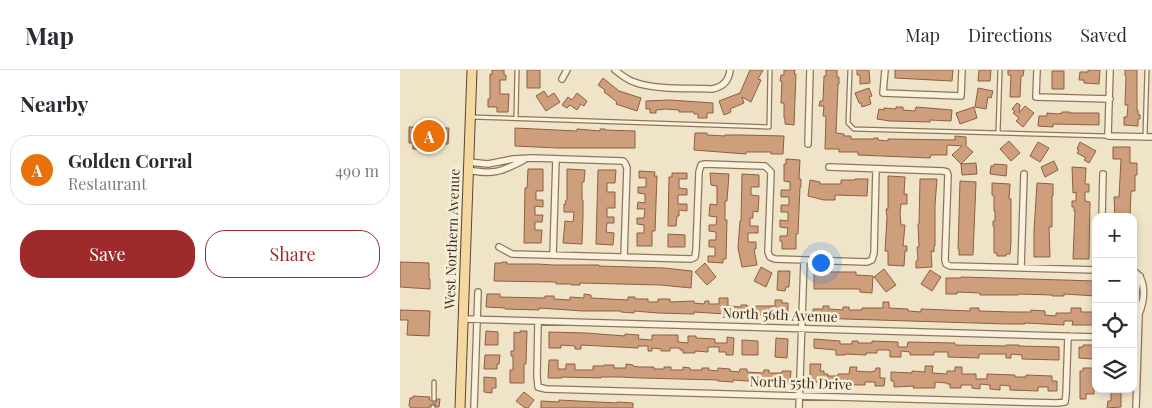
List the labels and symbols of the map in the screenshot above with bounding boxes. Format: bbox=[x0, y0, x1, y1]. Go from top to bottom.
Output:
pin: A bbox=[413, 117, 445, 155]
street label: West Northern Avenue bbox=[440, 168, 463, 311]
your location bbox=[808, 250, 834, 276]
street label: North 56th Avenue bbox=[722, 303, 838, 326]
street label: North 55th Drive bbox=[749, 371, 853, 394]

